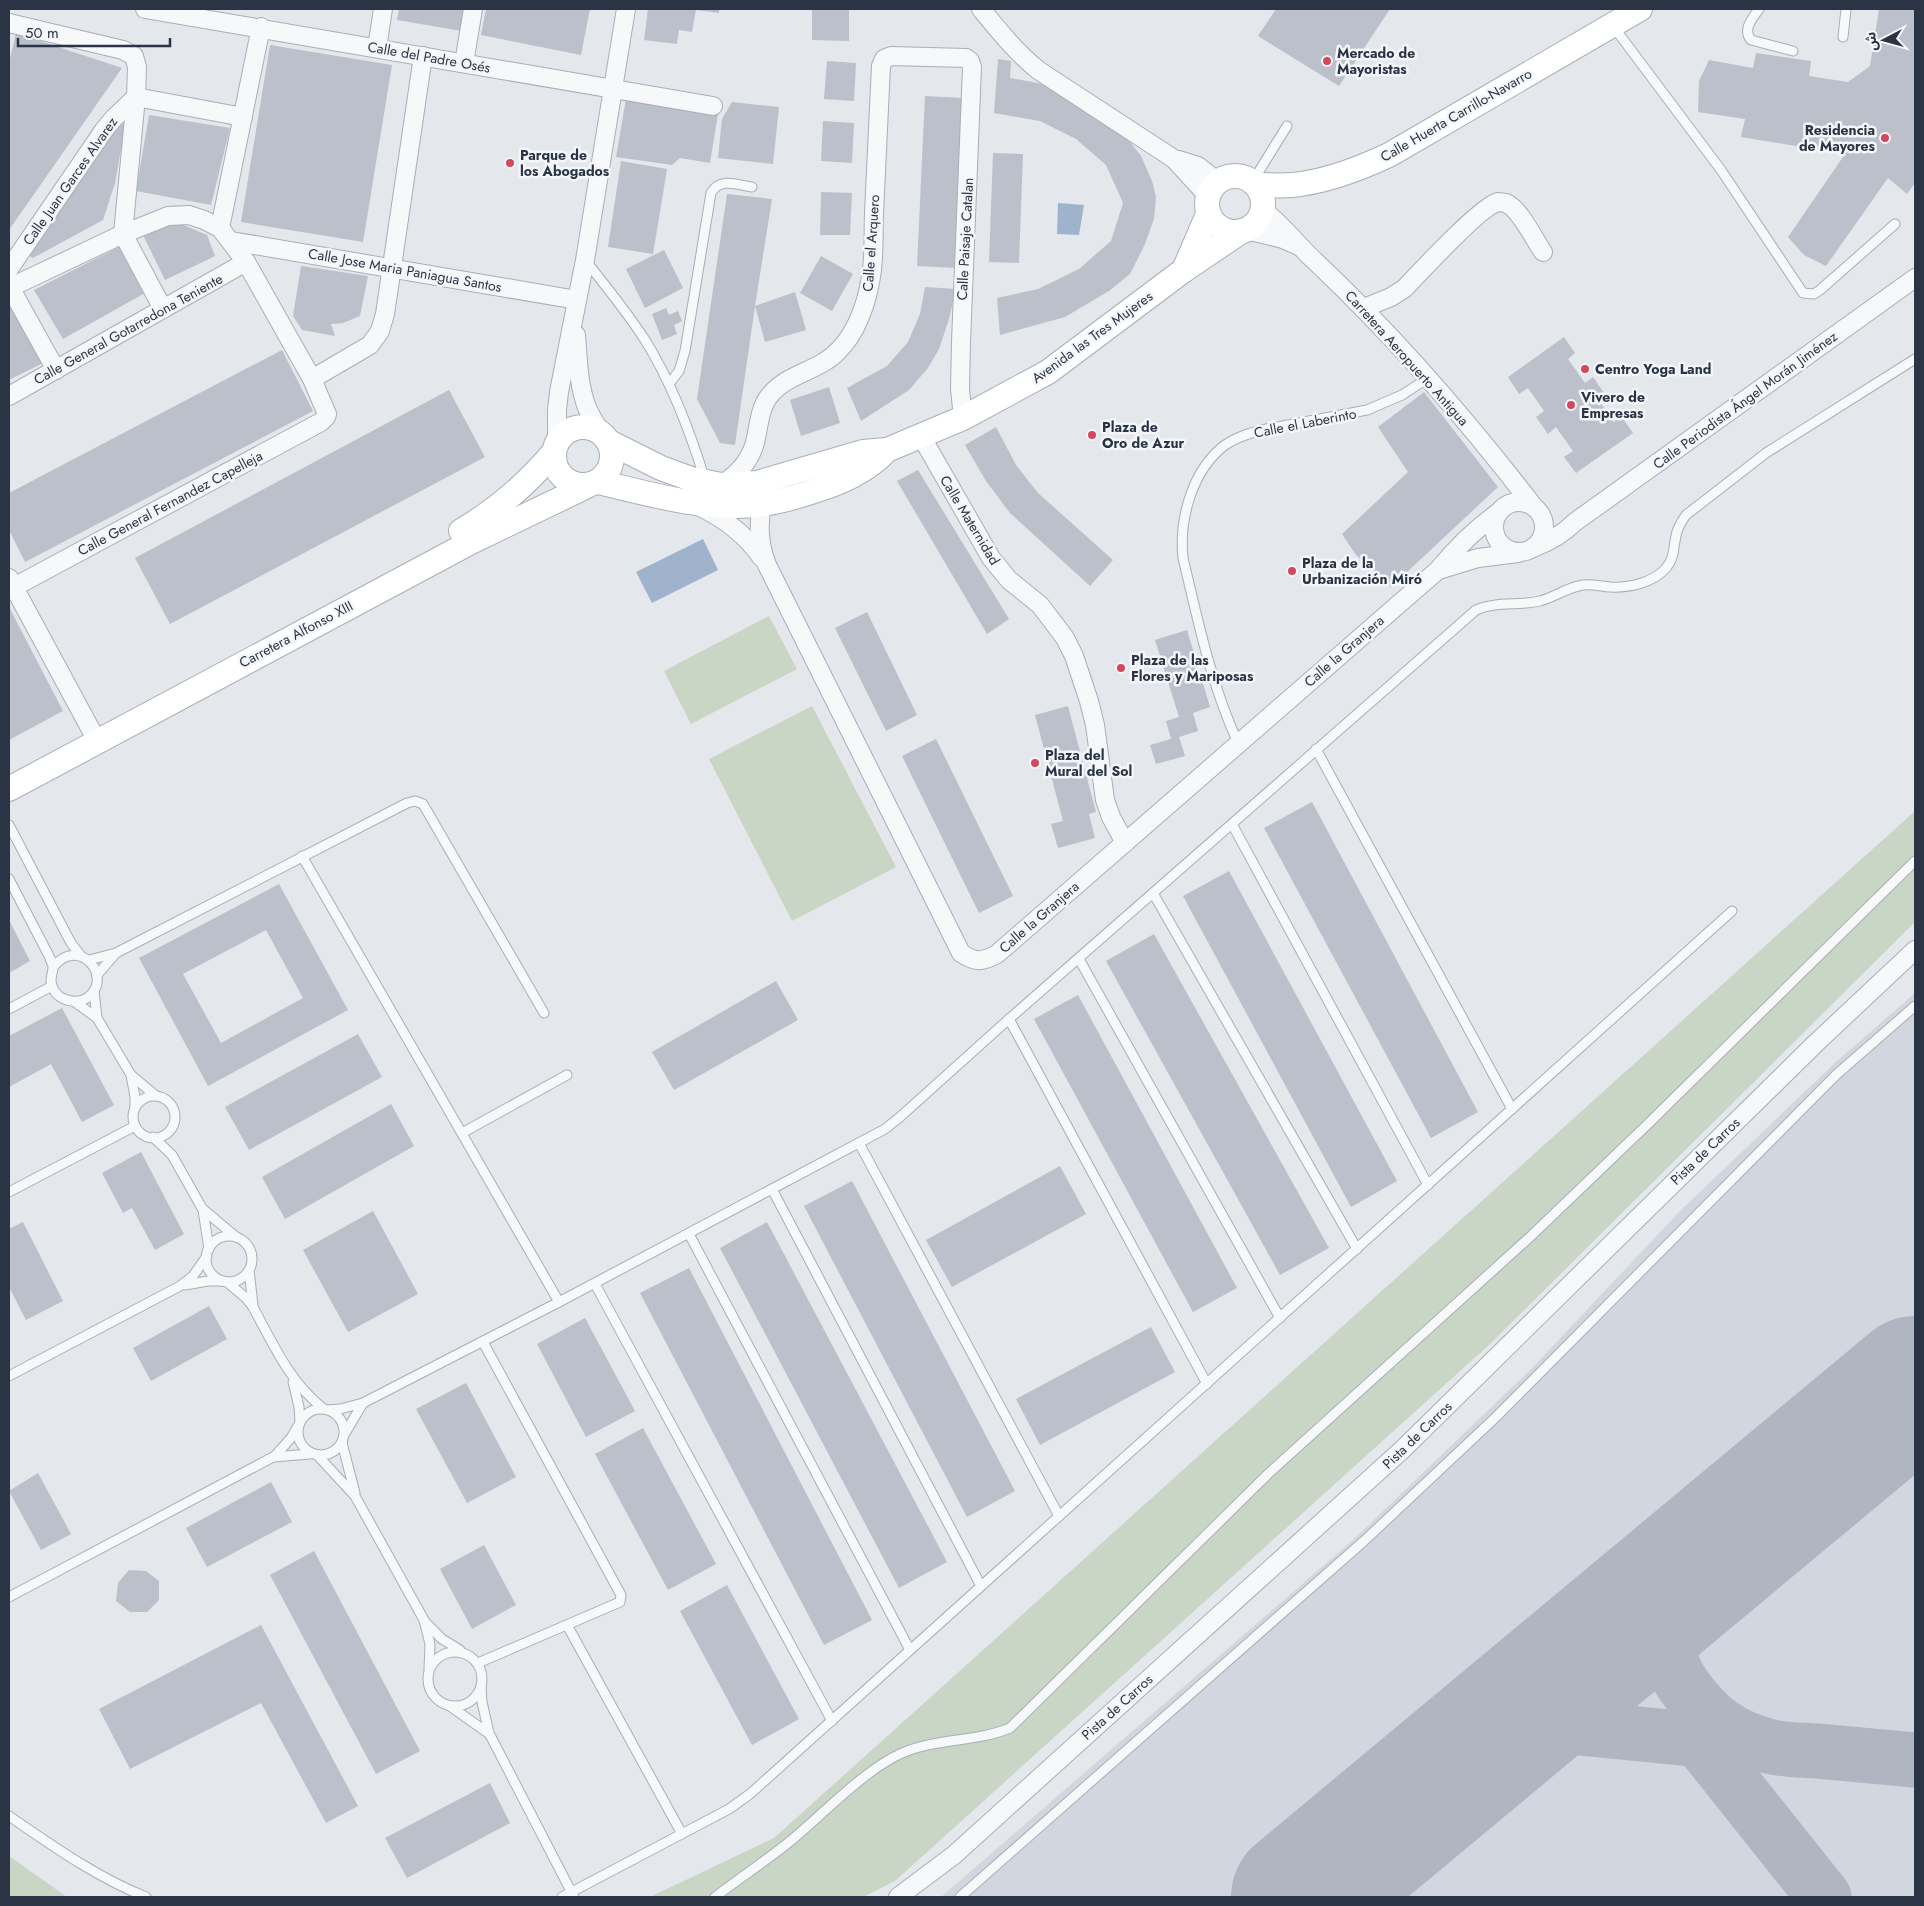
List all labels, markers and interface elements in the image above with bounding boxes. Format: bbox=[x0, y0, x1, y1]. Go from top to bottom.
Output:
scale bar bbox=[18, 15, 170, 47]
north arrow bbox=[1859, 15, 1909, 65]
text: 50 m bbox=[25, 22, 59, 44]
text: ش bbox=[1860, 31, 1882, 52]
street label: Calle del Padre Osés bbox=[366, 36, 492, 78]
place label: Mercado de Mayoristas bbox=[1337, 43, 1415, 79]
marker: Mercado de Mayoristas bbox=[1321, 55, 1333, 67]
street label: Calle Huerta Carrillo-Navarro bbox=[1377, 63, 1536, 167]
street label: Calle Juan Garces Alvarez bbox=[18, 112, 122, 249]
place label: Residencia de Mayores bbox=[1799, 120, 1876, 156]
marker: Residencia de Mayores bbox=[1879, 132, 1891, 144]
place label: Parque de los Abogados bbox=[520, 145, 610, 181]
marker: Parque de los Abogados bbox=[504, 157, 516, 169]
street label: Calle Paisaje Catalan bbox=[952, 177, 978, 301]
street label: Calle el Arquero bbox=[858, 193, 884, 292]
street label: Calle Jose Maria Paniagua Santos bbox=[307, 243, 504, 297]
street label: Calle General Gotarredona Teniente bbox=[30, 269, 226, 389]
street label: Avenida las Tres Mujeres bbox=[1027, 286, 1157, 388]
street label: Carretera Aeropuerto Antigua bbox=[1341, 286, 1473, 430]
street label: Calle Periodista Ángel Morán Jiménez bbox=[1649, 326, 1842, 474]
place label: Centro Yoga Land bbox=[1595, 359, 1711, 379]
marker: Centro Yoga Land bbox=[1579, 363, 1591, 375]
place label: Vivero de Empresas bbox=[1580, 387, 1645, 423]
marker: Vivero de Empresas bbox=[1565, 399, 1577, 411]
street label: Calle el Laberinto bbox=[1252, 403, 1358, 443]
place label: Plaza de Oro de Azur bbox=[1102, 417, 1185, 453]
marker: Plaza de Oro de Azur bbox=[1086, 429, 1098, 441]
street label: Calle General Fernandez Capelleja bbox=[74, 446, 266, 560]
street label: Calle Maternidad bbox=[935, 471, 1005, 569]
place label: Plaza de la Urbanización Miró bbox=[1302, 553, 1422, 589]
marker: Plaza de la Urbanización Miró bbox=[1286, 565, 1298, 577]
street label: Carretera Alfonso XIII bbox=[236, 596, 356, 672]
street label: Calle la Granjera bbox=[1300, 611, 1388, 691]
place label: Plaza de las Flores y Mariposas bbox=[1131, 650, 1254, 686]
marker: Plaza de las Flores y Mariposas bbox=[1115, 662, 1127, 674]
place label: Plaza del Mural del Sol bbox=[1045, 745, 1132, 781]
marker: Plaza del Mural del Sol bbox=[1029, 757, 1041, 769]
street label: Calle la Granjera bbox=[995, 877, 1083, 957]
street label: Pista de Carros bbox=[1666, 1112, 1744, 1189]
street label: Pista de Carros bbox=[1378, 1396, 1456, 1473]
street label: Pista de Carros bbox=[1077, 1669, 1157, 1744]

